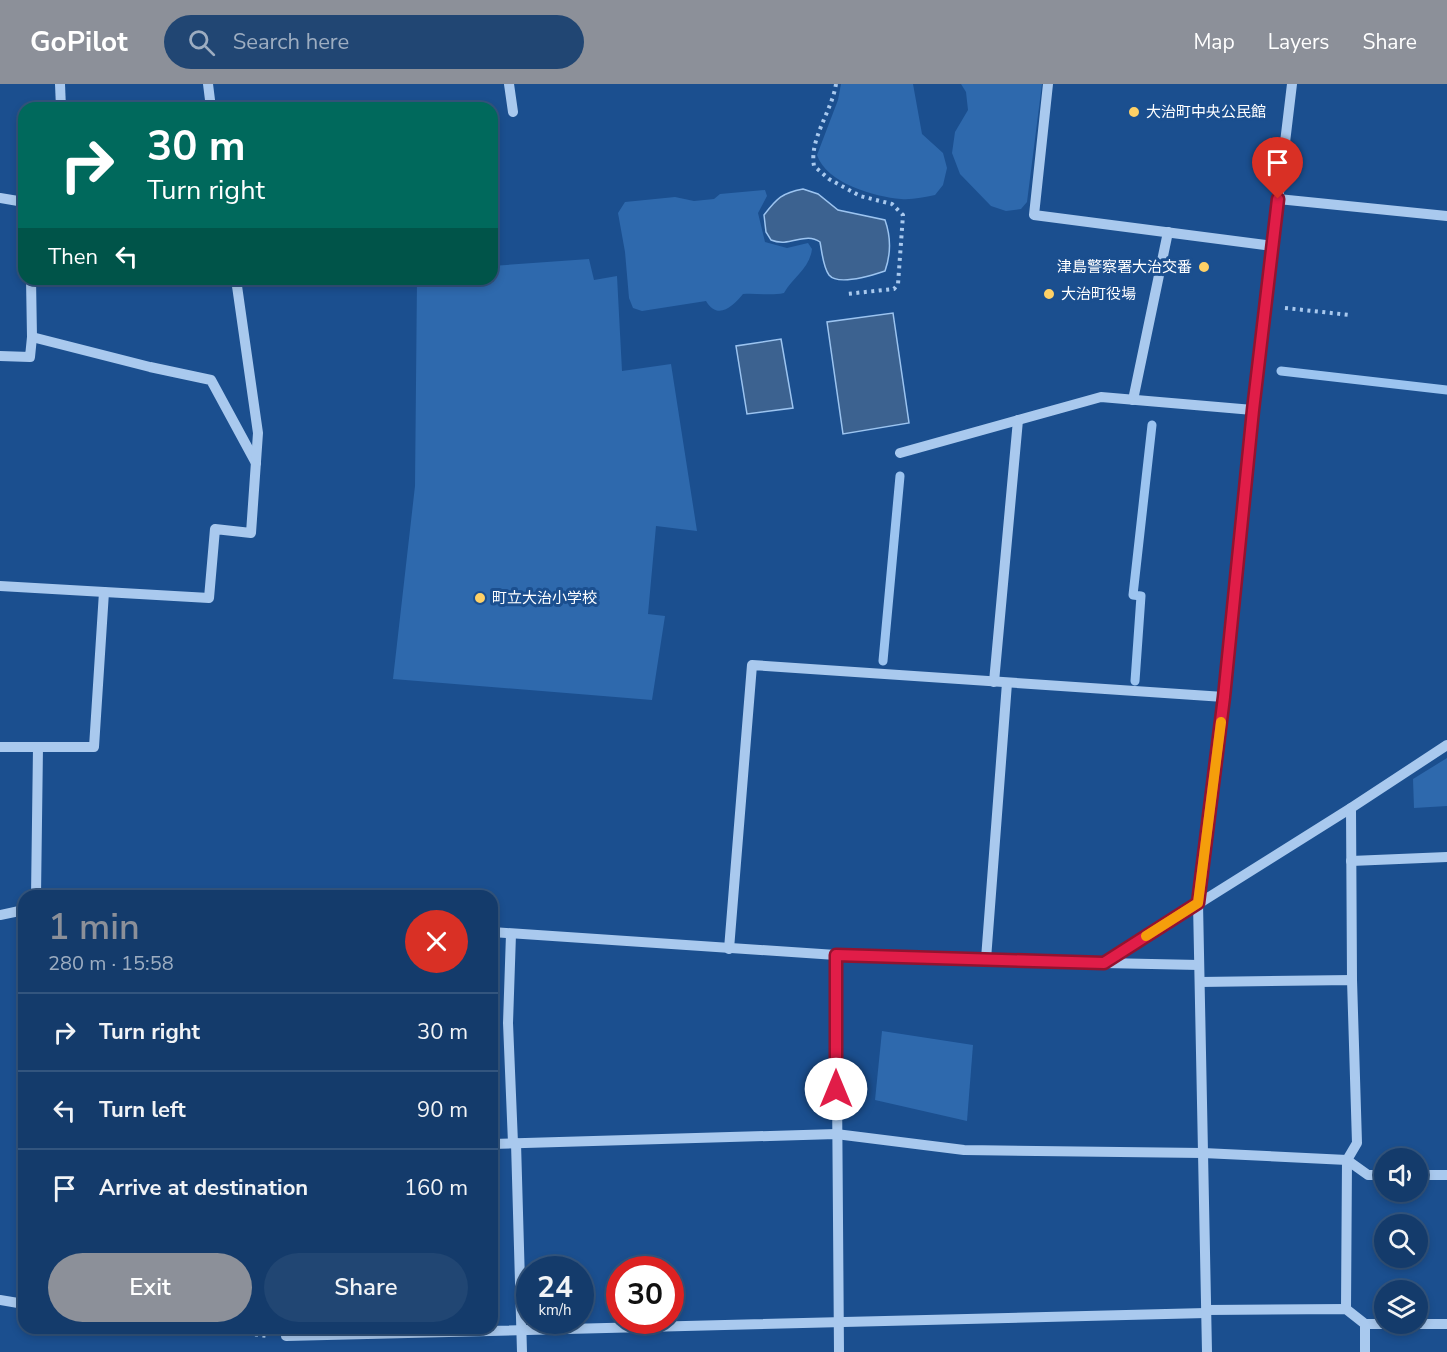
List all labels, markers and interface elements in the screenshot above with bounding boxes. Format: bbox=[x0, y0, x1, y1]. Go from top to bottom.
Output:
search box bbox=[164, 15, 584, 69]
text: GoPilot bbox=[30, 23, 128, 61]
icon: search bbox=[185, 26, 218, 59]
text: Search here bbox=[233, 27, 349, 57]
text: Map bbox=[1193, 28, 1235, 56]
text: Layers bbox=[1268, 28, 1329, 56]
text: Share bbox=[1362, 28, 1417, 56]
place label: 大治町中央公民館 bbox=[1146, 102, 1266, 122]
marker: 大治町中央公民館 bbox=[1127, 105, 1141, 119]
text: 30 m bbox=[147, 118, 246, 175]
icon: right bbox=[48, 126, 126, 204]
pin bbox=[1252, 137, 1303, 199]
icon: arrive bbox=[1261, 146, 1294, 179]
text: Turn right bbox=[147, 172, 265, 209]
icon: left bbox=[110, 240, 143, 273]
text: Then bbox=[48, 242, 98, 272]
place label: 津島警察署大治交番 bbox=[1057, 257, 1192, 277]
marker: 津島警察署大治交番 bbox=[1197, 260, 1211, 274]
place label: 大治町役場 bbox=[1061, 284, 1136, 304]
marker: 大治町役場 bbox=[1042, 287, 1056, 301]
place label: 町立大治小学校 bbox=[492, 588, 597, 608]
marker: 町立大治小学校 bbox=[473, 591, 487, 605]
text: 1 min bbox=[48, 903, 140, 952]
button: close bbox=[405, 910, 468, 973]
text: 280 m · 15:58 bbox=[48, 950, 174, 977]
icon: right bbox=[48, 1016, 81, 1049]
text: Turn right bbox=[99, 1017, 200, 1047]
text: 30 m bbox=[417, 1017, 468, 1047]
position arrow bbox=[804, 1057, 868, 1121]
icon: left bbox=[48, 1094, 81, 1127]
text: Turn left bbox=[99, 1095, 186, 1125]
text: 90 m bbox=[417, 1095, 468, 1125]
map controls bbox=[1374, 1148, 1428, 1334]
button: sound bbox=[1374, 1148, 1428, 1202]
icon: arrive bbox=[48, 1172, 81, 1205]
text: Arrive at destination bbox=[99, 1173, 308, 1203]
text: 160 m bbox=[404, 1173, 468, 1203]
button: search bbox=[1374, 1214, 1428, 1268]
button: Exit bbox=[48, 1253, 252, 1322]
button: Share bbox=[264, 1253, 468, 1322]
speed limit sign: 30 bbox=[606, 1256, 684, 1334]
text: 24 bbox=[537, 1267, 573, 1308]
button: layers bbox=[1374, 1280, 1428, 1334]
text: km/h bbox=[538, 1300, 572, 1320]

